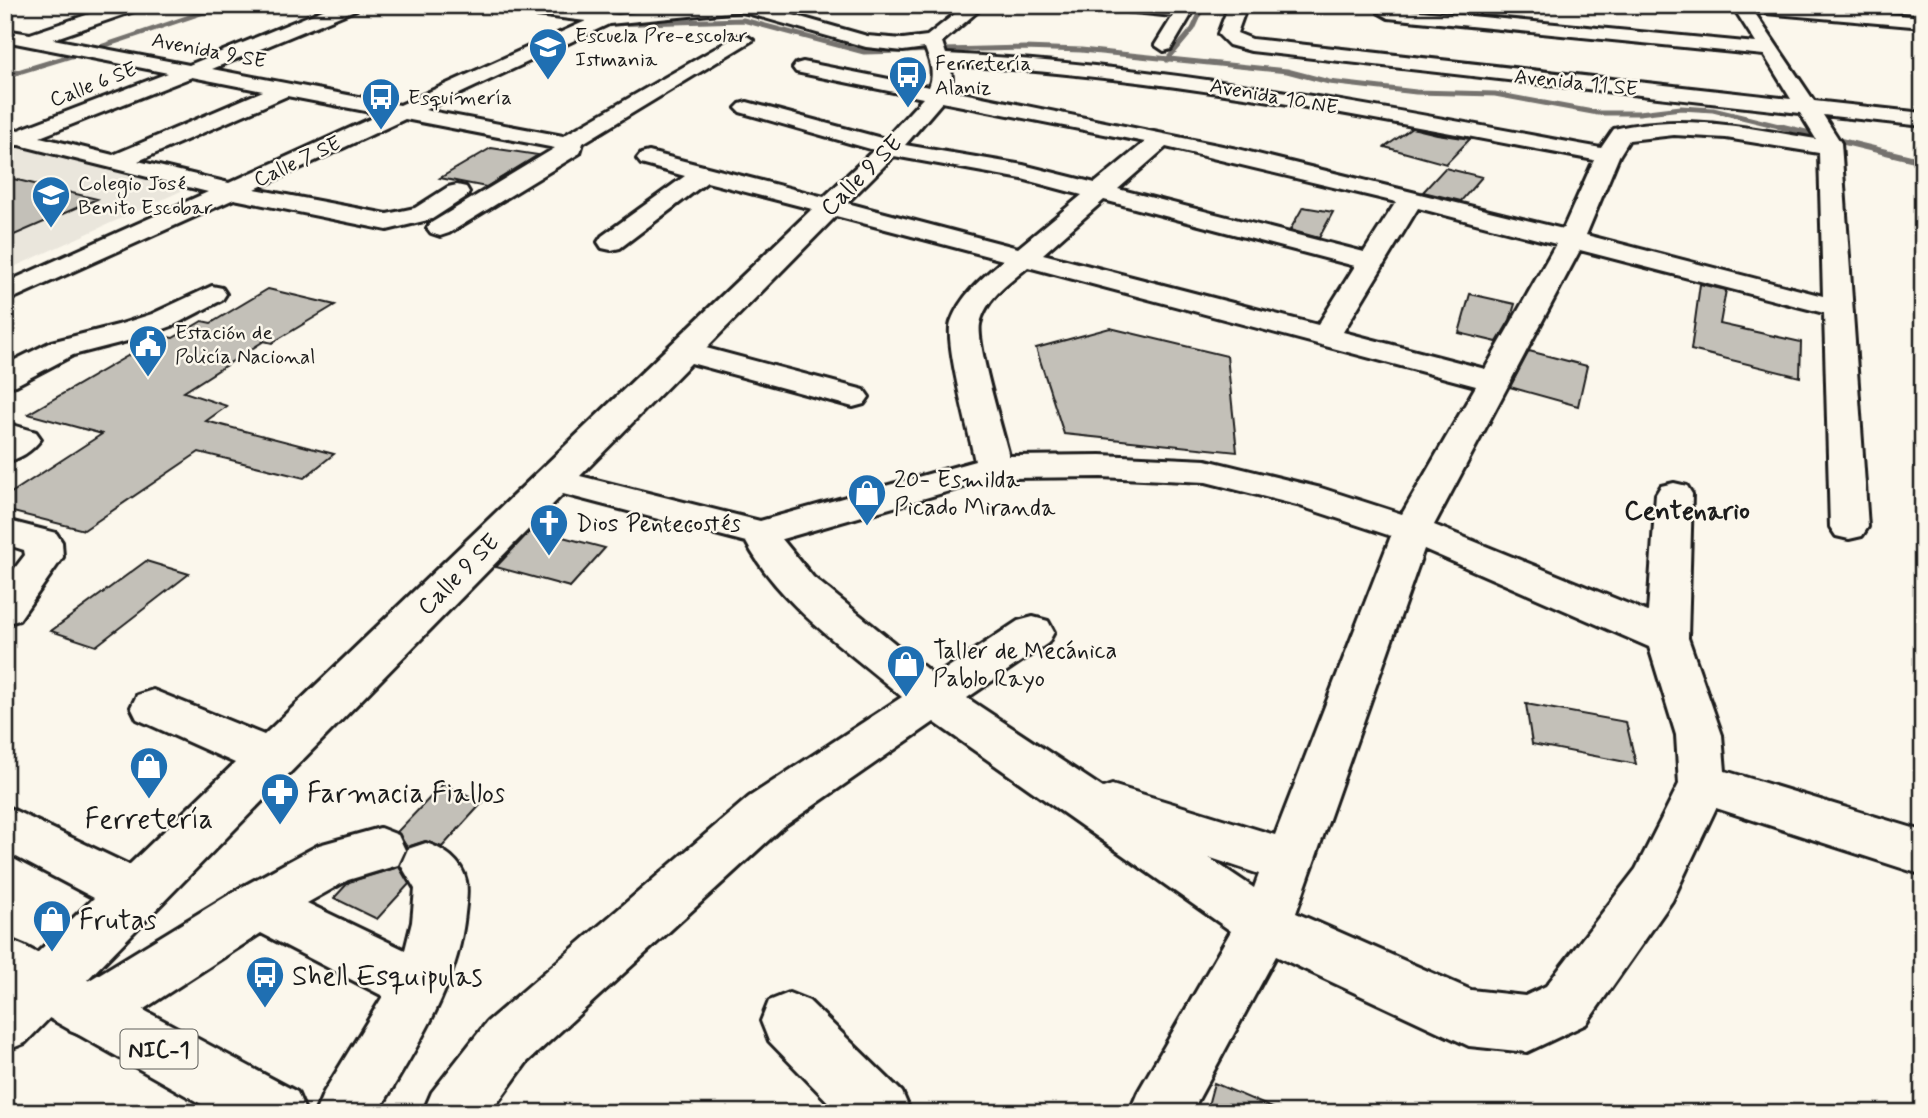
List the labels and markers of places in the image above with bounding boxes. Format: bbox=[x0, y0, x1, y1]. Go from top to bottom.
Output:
place label: Escuela Pre-escolar Istmania bbox=[575, 22, 748, 74]
school or university icon: Escuela Pre-escolar Istmania bbox=[527, 26, 569, 81]
place label: Ferretería Alaniz bbox=[935, 50, 1031, 102]
bus stop icon: Ferretería Alaniz bbox=[887, 54, 929, 109]
bus stop icon: Esquimería bbox=[360, 76, 402, 131]
place label: Esquimería bbox=[408, 84, 512, 112]
place label: Colegio José Benito Escobar bbox=[78, 170, 213, 222]
school or university icon: Colegio José Benito Escobar bbox=[30, 174, 72, 229]
place label: Estación de Policía Nacional bbox=[175, 319, 315, 371]
public building icon: Estación de Policía Nacional bbox=[127, 323, 169, 378]
place label: 20- Esmilda Picado Miranda bbox=[894, 465, 1056, 524]
shop icon: 20- Esmilda Picado Miranda bbox=[846, 472, 888, 527]
church icon: Dios Pentecostés bbox=[528, 502, 570, 557]
place label: Dios Pentecostés bbox=[576, 509, 741, 540]
place label: Taller de Mecánica Pablo Rayo bbox=[933, 636, 1117, 695]
shop icon: Taller de Mecánica Pablo Rayo bbox=[885, 643, 927, 698]
shop icon: Ferretería bbox=[128, 745, 170, 800]
pharmacy icon: Farmacia Fiallos bbox=[259, 771, 301, 826]
place label: Farmacia Fiallos bbox=[307, 776, 505, 813]
place label: Ferretería bbox=[85, 802, 213, 839]
shop icon: Frutas bbox=[31, 898, 73, 953]
place label: Frutas bbox=[79, 903, 157, 940]
bus stop icon: Shell Esquipulas bbox=[244, 954, 286, 1009]
place label: Shell Esquipulas bbox=[292, 959, 483, 996]

